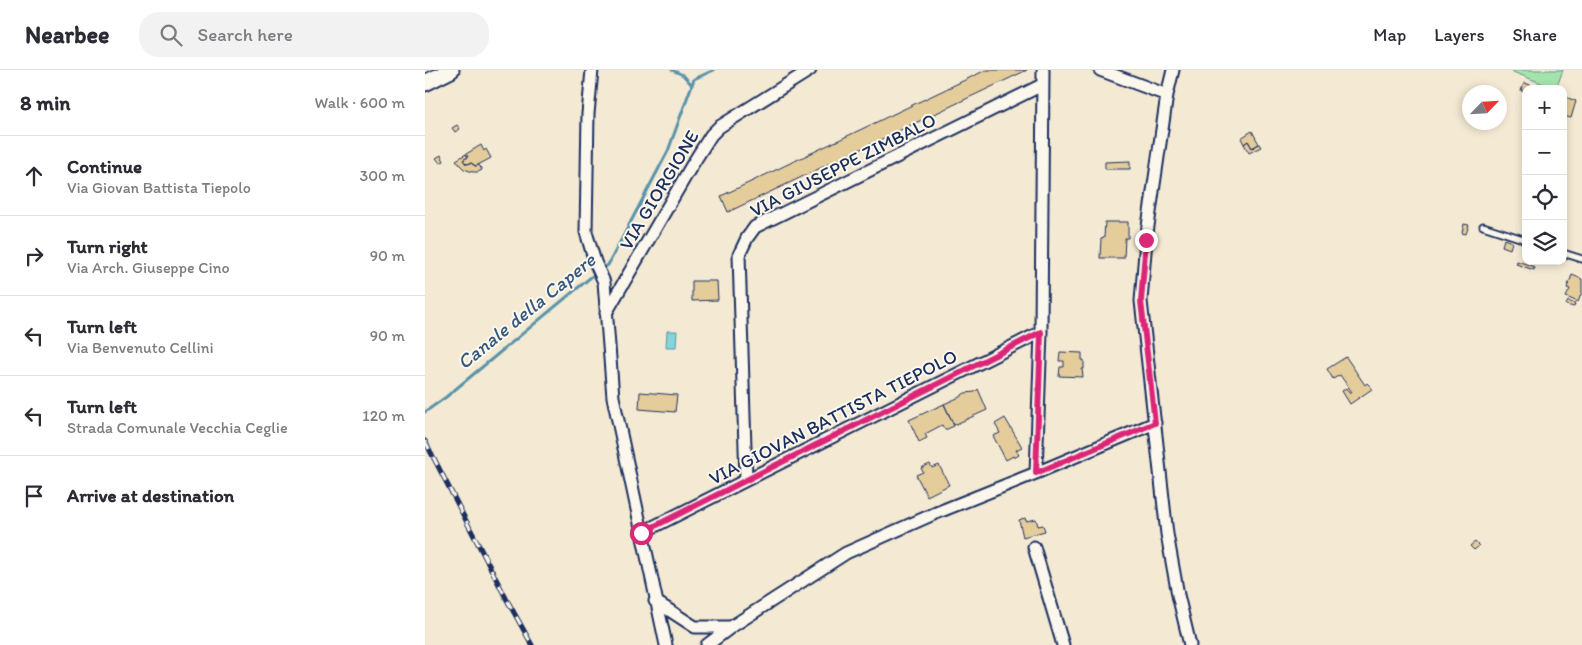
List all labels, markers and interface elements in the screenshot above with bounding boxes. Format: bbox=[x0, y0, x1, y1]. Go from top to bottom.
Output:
search box bbox=[139, 12, 489, 57]
text: Nearbee bbox=[25, 20, 109, 49]
icon: search bbox=[157, 21, 185, 49]
text: Search here bbox=[197, 23, 293, 46]
text: Map bbox=[1373, 24, 1406, 46]
text: Layers bbox=[1434, 24, 1484, 46]
text: Share bbox=[1512, 24, 1557, 46]
north arrow bbox=[1462, 85, 1507, 130]
map controls bbox=[1522, 85, 1567, 265]
button: + bbox=[1522, 85, 1567, 130]
text: 8 min bbox=[20, 90, 70, 115]
text: Walk · 600 m bbox=[315, 93, 405, 112]
street label: VIA GIUSEPPE ZIMBALO bbox=[746, 108, 940, 222]
street label: VIA GIORGIONE bbox=[614, 126, 704, 254]
button: − bbox=[1522, 130, 1567, 175]
text: Continue bbox=[67, 155, 142, 178]
icon: ahead bbox=[20, 162, 48, 190]
text: 300 m bbox=[360, 166, 405, 185]
button: locate bbox=[1522, 175, 1567, 220]
text: Via Giovan Battista Tiepolo bbox=[67, 178, 251, 197]
button: layers bbox=[1522, 220, 1567, 265]
route end bbox=[1135, 229, 1158, 252]
text: Turn right bbox=[67, 235, 148, 258]
icon: right bbox=[20, 242, 48, 270]
text: 90 m bbox=[370, 246, 405, 265]
water label: Canale della Capere bbox=[452, 247, 601, 374]
text: Via Arch. Giuseppe Cino bbox=[67, 258, 230, 277]
text: Turn left bbox=[67, 315, 137, 338]
icon: left bbox=[20, 322, 48, 350]
text: 90 m bbox=[370, 326, 405, 345]
text: Via Benvenuto Cellini bbox=[67, 338, 214, 357]
street label: VIA GIOVAN BATTISTA TIEPOLO bbox=[705, 344, 961, 490]
text: Turn left bbox=[67, 395, 137, 418]
icon: left bbox=[20, 402, 48, 430]
text: 120 m bbox=[362, 406, 405, 425]
text: Strada Comunale Vecchia Ceglie bbox=[67, 418, 288, 437]
icon: arrive bbox=[20, 482, 48, 510]
text: Arrive at destination bbox=[67, 484, 234, 507]
route start bbox=[630, 522, 653, 545]

